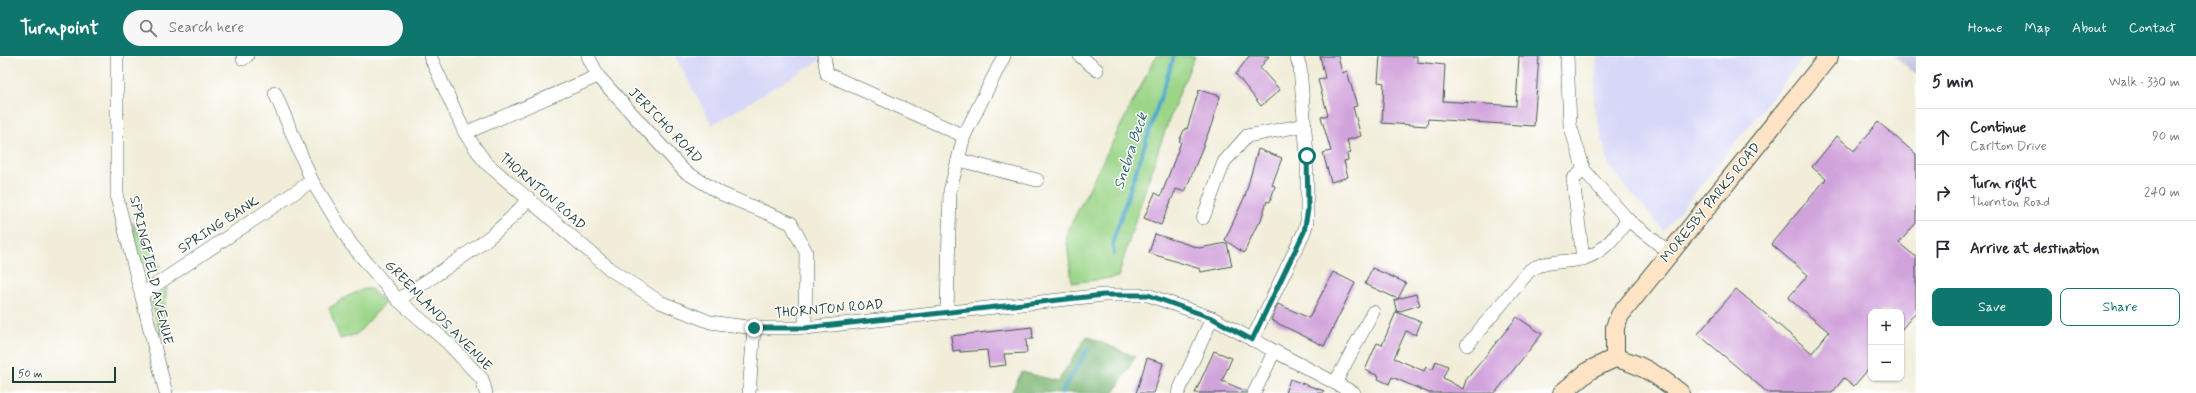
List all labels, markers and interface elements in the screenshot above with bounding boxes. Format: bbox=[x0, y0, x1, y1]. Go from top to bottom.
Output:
search box bbox=[123, 10, 403, 46]
text: Turnpoint bbox=[20, 16, 99, 41]
icon: search bbox=[137, 17, 159, 39]
text: Search here bbox=[169, 18, 244, 38]
text: Home bbox=[1968, 19, 2002, 37]
text: Map bbox=[2024, 19, 2050, 37]
text: About bbox=[2072, 19, 2107, 37]
text: Contact bbox=[2129, 19, 2176, 37]
text: 5 min bbox=[1932, 71, 1974, 93]
text: Walk · 330 m bbox=[2109, 74, 2180, 91]
street label: JERICHO ROAD bbox=[624, 84, 706, 168]
water label: Snebra Beck bbox=[1109, 109, 1153, 192]
text: Continue bbox=[1970, 118, 2026, 138]
icon: ahead bbox=[1932, 126, 1954, 148]
text: 90 m bbox=[2152, 128, 2180, 145]
text: Carlton Drive bbox=[1970, 138, 2047, 155]
street label: MORESBY PARKS ROAD bbox=[1657, 139, 1765, 266]
route start bbox=[1298, 147, 1316, 165]
street label: THORNTON ROAD bbox=[495, 149, 589, 234]
text: Turn right bbox=[1970, 174, 2037, 194]
icon: right bbox=[1932, 182, 1954, 204]
text: 240 m bbox=[2144, 184, 2180, 201]
street label: SPRING BANK bbox=[175, 192, 263, 258]
street label: SPRINGFIELD AVENUE bbox=[125, 194, 177, 346]
text: Thornton Road bbox=[1970, 194, 2050, 211]
icon: arrive bbox=[1932, 238, 1954, 260]
text: Arrive at destination bbox=[1970, 239, 2099, 259]
street label: GREENLANDS AVENUE bbox=[381, 257, 496, 375]
button: Save bbox=[1932, 288, 2052, 326]
button: Share bbox=[2060, 288, 2180, 326]
street label: THORNTON ROAD bbox=[774, 295, 884, 323]
map controls bbox=[1868, 309, 1904, 381]
button: + bbox=[1868, 309, 1904, 345]
route end bbox=[745, 319, 763, 337]
button: − bbox=[1868, 345, 1904, 381]
scale bar bbox=[12, 365, 116, 384]
text: 50 m bbox=[18, 367, 43, 381]

